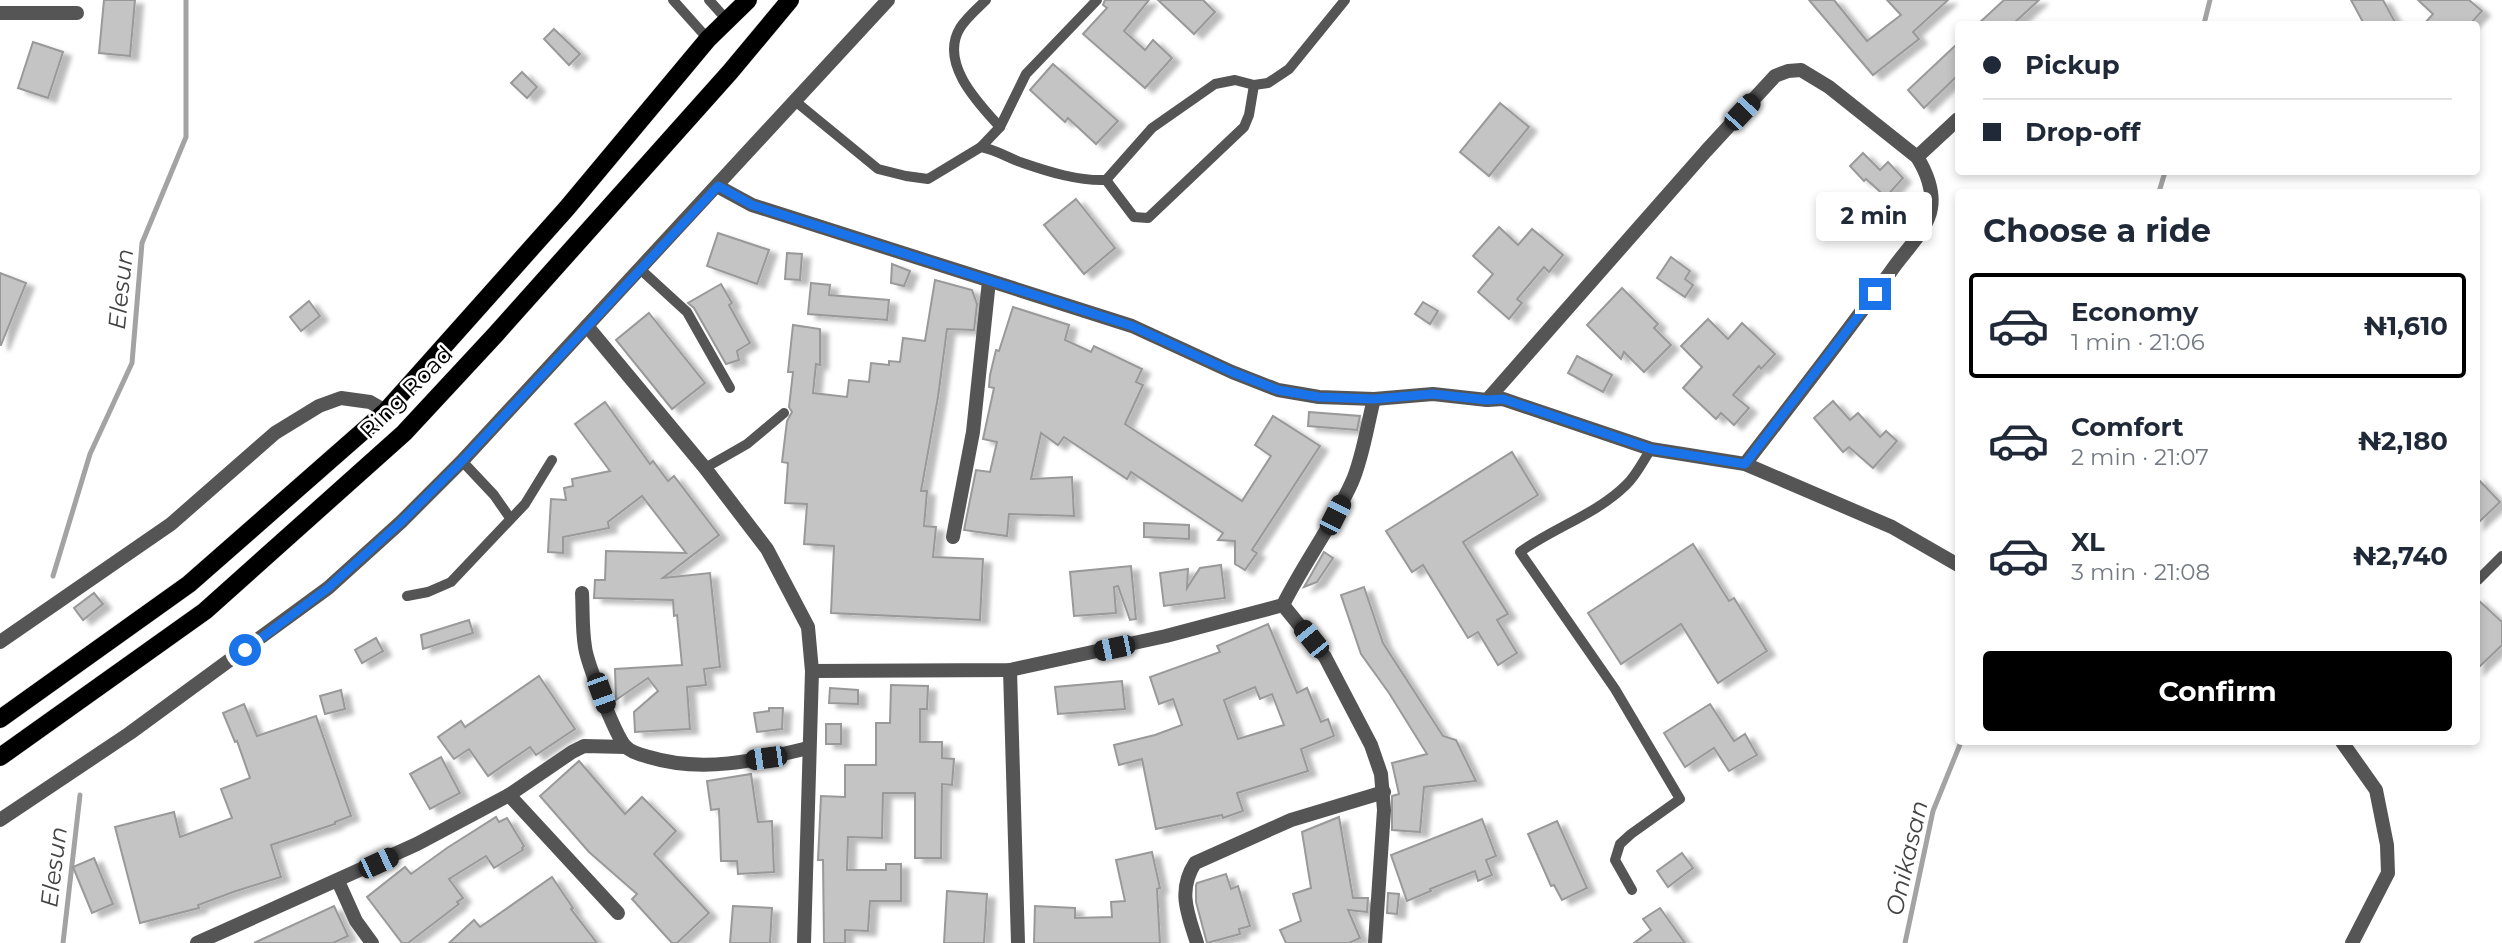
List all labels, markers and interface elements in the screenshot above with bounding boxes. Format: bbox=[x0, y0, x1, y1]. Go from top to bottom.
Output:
text: Pickup bbox=[2025, 49, 2120, 81]
car bbox=[1720, 89, 1765, 135]
text: Drop-off bbox=[2025, 116, 2140, 148]
callout: 2 min bbox=[1817, 192, 1933, 242]
text: 2 min bbox=[1840, 202, 1908, 230]
text: Choose a ride bbox=[1983, 211, 2211, 250]
water label: Elesun bbox=[102, 247, 139, 331]
route end bbox=[1859, 278, 1891, 310]
icon: car bbox=[1987, 294, 2050, 357]
text: Economy bbox=[2071, 296, 2198, 328]
text: ₦1,610 bbox=[2363, 310, 2448, 342]
text: 1 min · 21:06 bbox=[2071, 328, 2205, 356]
street label: Ring Road bbox=[354, 340, 458, 444]
icon: car bbox=[1987, 409, 2050, 472]
text: Comfort bbox=[2071, 411, 2183, 443]
text: ₦2,180 bbox=[2358, 425, 2448, 457]
text: 2 min · 21:07 bbox=[2071, 443, 2209, 471]
car bbox=[1317, 492, 1354, 538]
icon: car bbox=[1987, 524, 2050, 587]
text: XL bbox=[2071, 526, 2105, 558]
text: ₦2,740 bbox=[2353, 540, 2448, 572]
text: 3 min · 21:08 bbox=[2071, 558, 2210, 586]
car bbox=[1290, 616, 1333, 662]
car bbox=[1092, 633, 1137, 663]
route start bbox=[229, 634, 261, 666]
button: Confirm bbox=[1983, 651, 2452, 731]
car bbox=[584, 670, 619, 716]
car bbox=[744, 745, 789, 771]
water label: Onikasan bbox=[1879, 798, 1934, 918]
water label: Elesun bbox=[34, 825, 73, 909]
car bbox=[355, 845, 402, 881]

